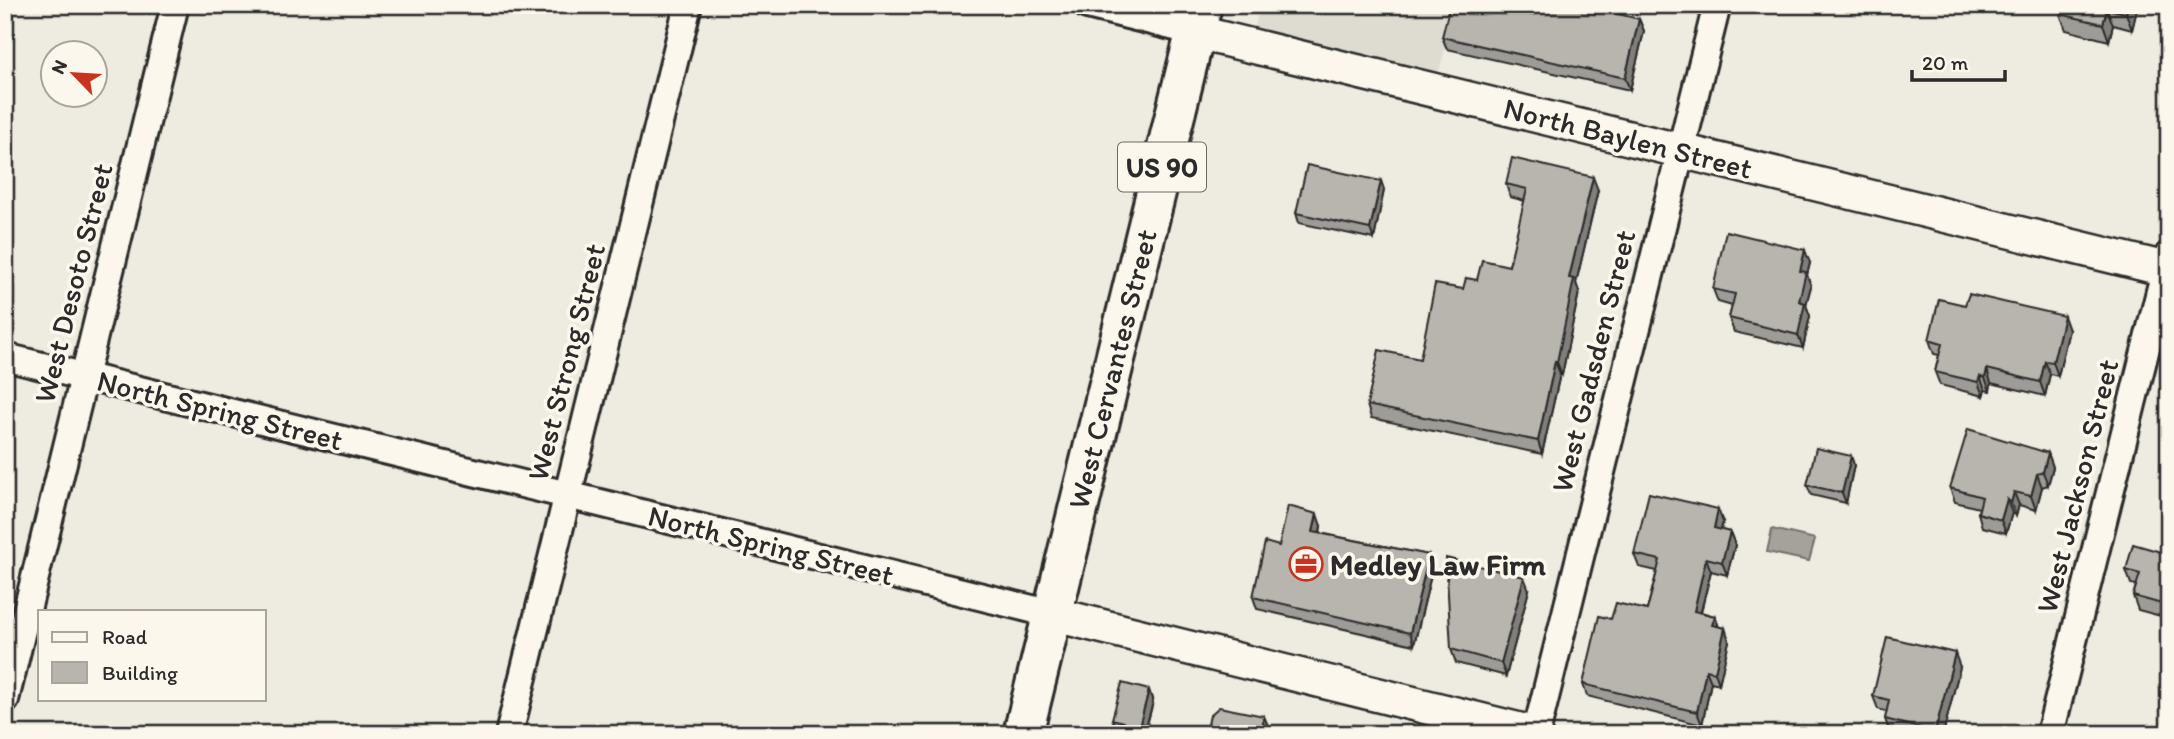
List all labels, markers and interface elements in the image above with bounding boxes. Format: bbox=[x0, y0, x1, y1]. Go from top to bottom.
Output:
north arrow bbox=[38, 38, 108, 108]
scale bar bbox=[1912, 38, 2004, 82]
text: 20 m bbox=[1922, 50, 1969, 75]
text: N bbox=[46, 56, 72, 78]
street label: North Baylen Street bbox=[1500, 89, 1756, 187]
road number: US 90 bbox=[1118, 142, 1206, 192]
street label: West Desoto Street bbox=[25, 159, 121, 407]
street label: West Cervantes Street bbox=[1059, 225, 1165, 513]
street label: West Gadsden Street bbox=[1543, 226, 1643, 496]
street label: West Strong Street bbox=[519, 240, 613, 484]
street label: West Jackson Street bbox=[2028, 355, 2126, 617]
street label: North Spring Street bbox=[93, 362, 347, 458]
street label: North Spring Street bbox=[644, 497, 898, 593]
office icon: Medley Law Firm bbox=[1287, 545, 1325, 583]
place label: Medley Law Firm bbox=[1330, 546, 1547, 583]
legend bbox=[38, 610, 266, 700]
text: Road bbox=[102, 624, 148, 649]
text: Building bbox=[102, 660, 178, 685]

